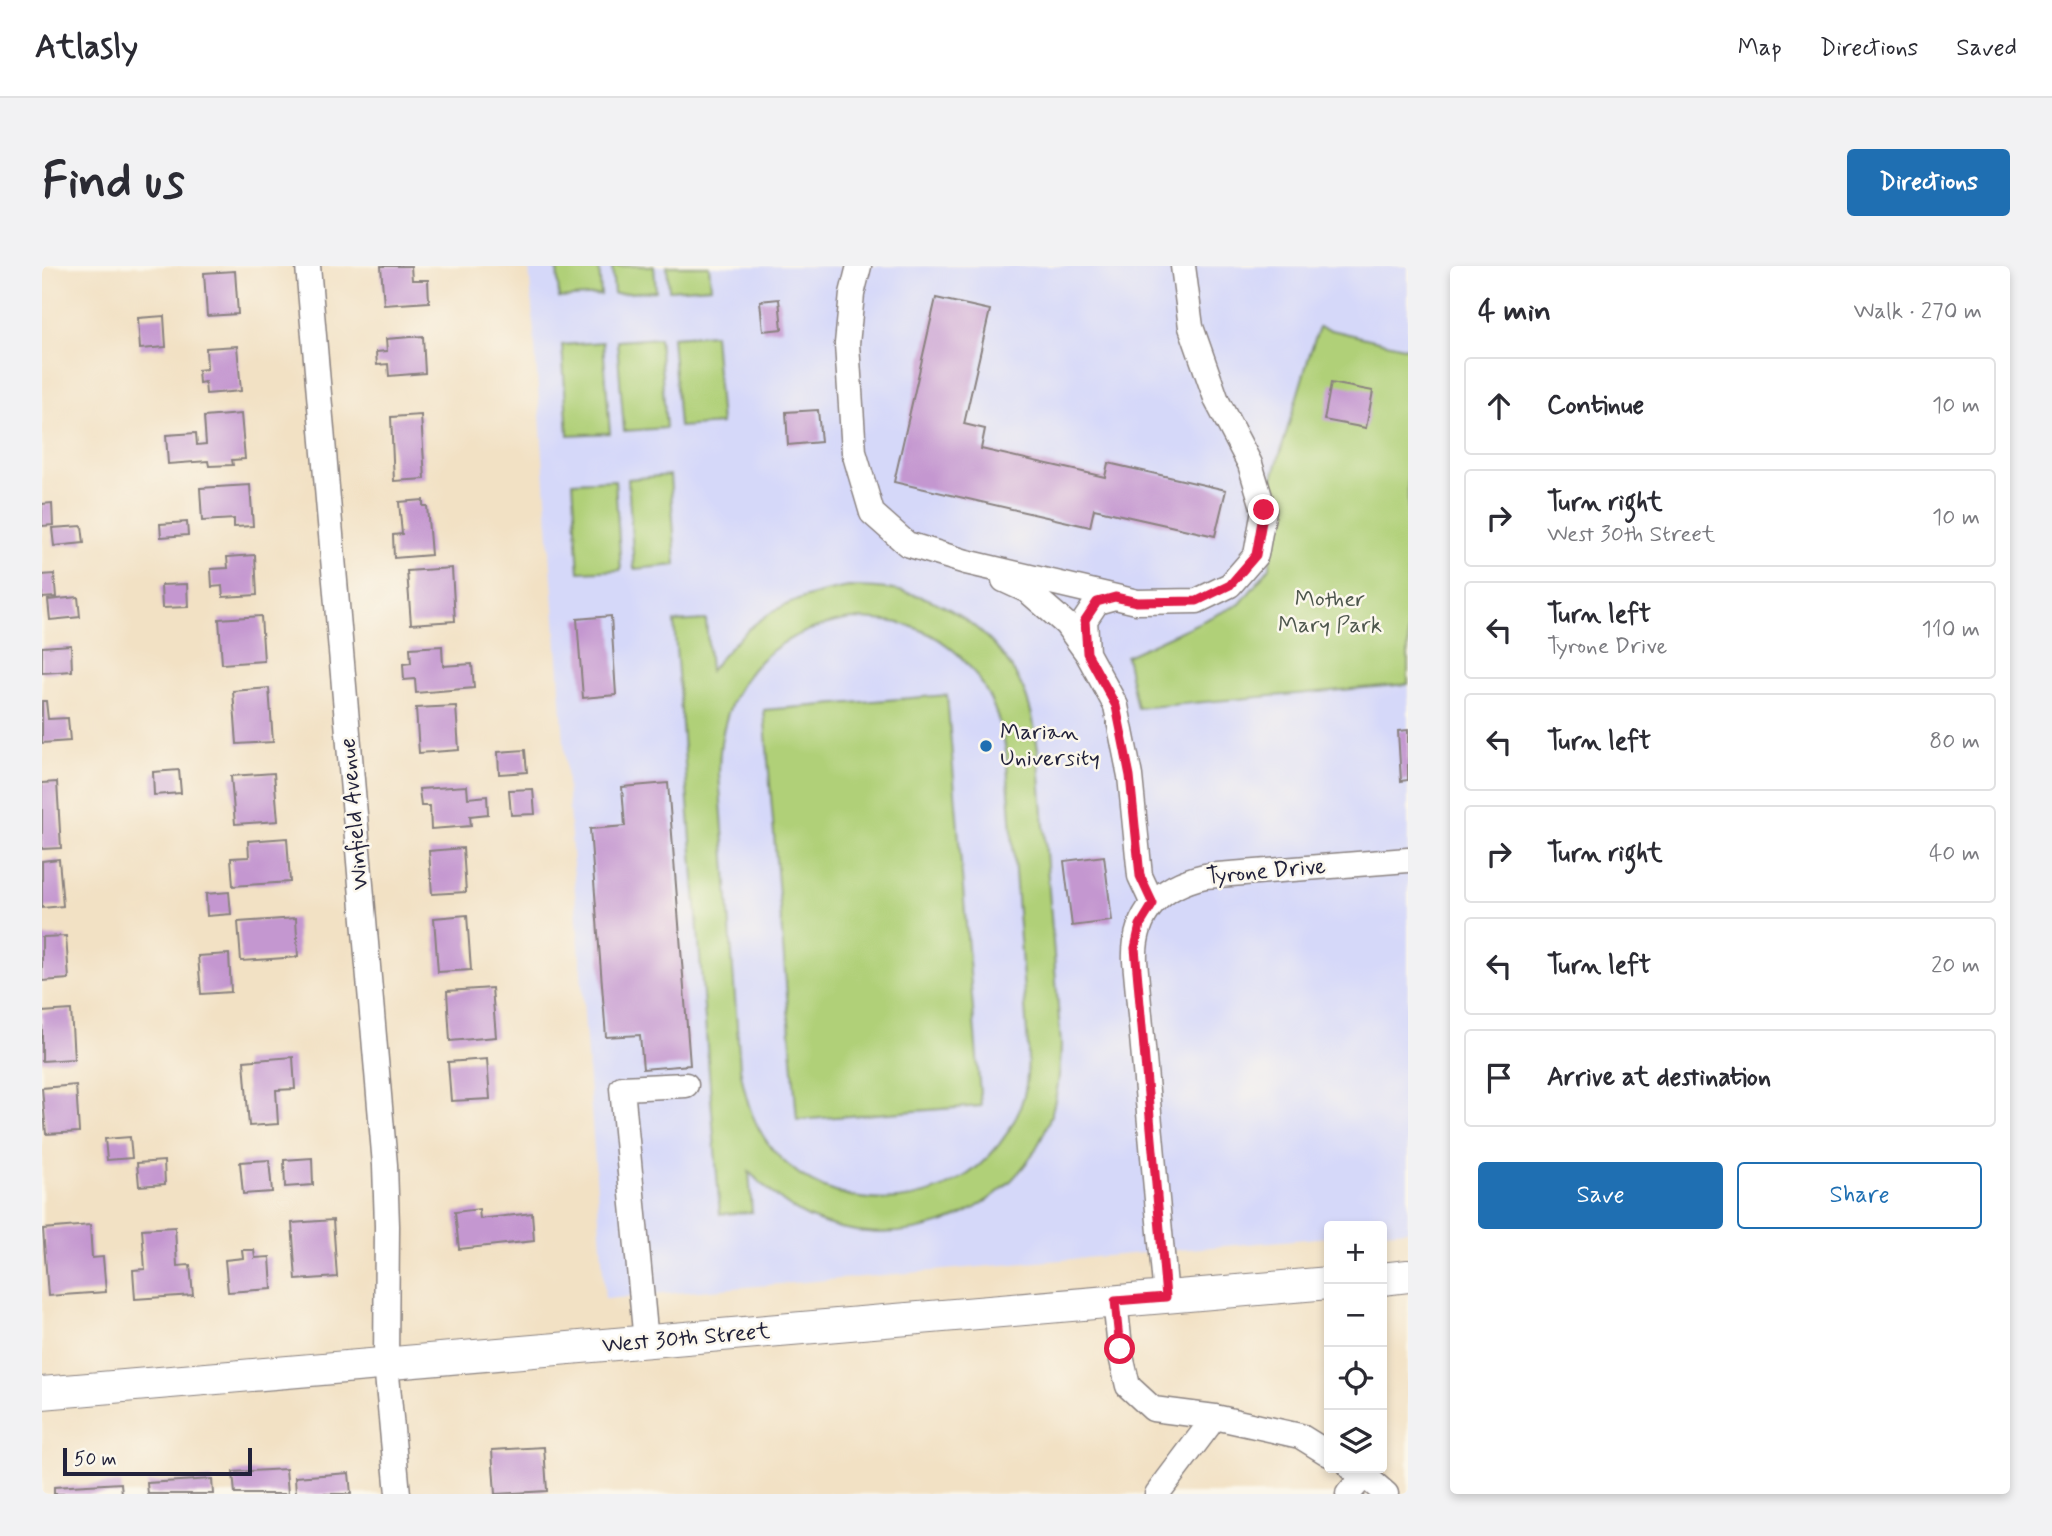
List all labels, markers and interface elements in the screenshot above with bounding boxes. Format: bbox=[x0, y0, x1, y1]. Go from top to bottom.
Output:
text: Atlasly bbox=[35, 26, 138, 70]
text: Map bbox=[1738, 33, 1782, 64]
text: Directions bbox=[1820, 33, 1918, 64]
text: Saved bbox=[1956, 33, 2017, 64]
button: Directions bbox=[1847, 149, 2010, 216]
text: Find us bbox=[42, 150, 185, 215]
text: 4 min bbox=[1478, 292, 1551, 331]
text: Walk · 270 m bbox=[1853, 297, 1982, 327]
icon: ahead bbox=[1480, 387, 1518, 425]
text: Continue bbox=[1547, 389, 1644, 423]
text: 10 m bbox=[1932, 391, 1980, 421]
text: Turn right bbox=[1547, 486, 1663, 520]
route end bbox=[1248, 494, 1279, 525]
icon: right bbox=[1480, 499, 1518, 537]
text: 10 m bbox=[1932, 503, 1980, 533]
text: West 30th Street bbox=[1547, 520, 1715, 550]
park label: Mother Mary Park bbox=[1278, 585, 1382, 641]
text: Turn left bbox=[1547, 598, 1651, 632]
icon: left bbox=[1480, 611, 1518, 649]
text: 110 m bbox=[1921, 615, 1980, 645]
text: Tyrone Drive bbox=[1547, 632, 1667, 662]
place label: Marian University bbox=[1000, 718, 1100, 774]
icon: left bbox=[1480, 723, 1518, 761]
text: Turn left bbox=[1547, 725, 1651, 759]
text: 80 m bbox=[1929, 727, 1980, 757]
street label: Winfield Avenue bbox=[333, 737, 377, 891]
marker: Marian University bbox=[978, 738, 994, 754]
icon: right bbox=[1480, 835, 1518, 873]
text: Turn right bbox=[1547, 837, 1663, 871]
text: 40 m bbox=[1929, 839, 1980, 869]
street label: Tyrone Drive bbox=[1205, 852, 1327, 892]
icon: left bbox=[1480, 947, 1518, 985]
text: Turn left bbox=[1547, 949, 1651, 983]
text: 20 m bbox=[1931, 951, 1980, 981]
icon: arrive bbox=[1480, 1059, 1518, 1097]
text: Arrive at destination bbox=[1547, 1061, 1771, 1095]
button: Save bbox=[1478, 1162, 1723, 1229]
button: Share bbox=[1737, 1162, 1982, 1229]
map controls bbox=[1324, 1221, 1387, 1473]
button: + bbox=[1324, 1221, 1387, 1284]
button: − bbox=[1324, 1284, 1387, 1347]
street label: West 30th Street bbox=[601, 1317, 772, 1361]
route start bbox=[1104, 1333, 1135, 1364]
button: locate bbox=[1324, 1347, 1387, 1410]
button: layers bbox=[1324, 1410, 1387, 1473]
scale bar bbox=[63, 1445, 252, 1477]
text: 50 m bbox=[74, 1447, 117, 1472]

